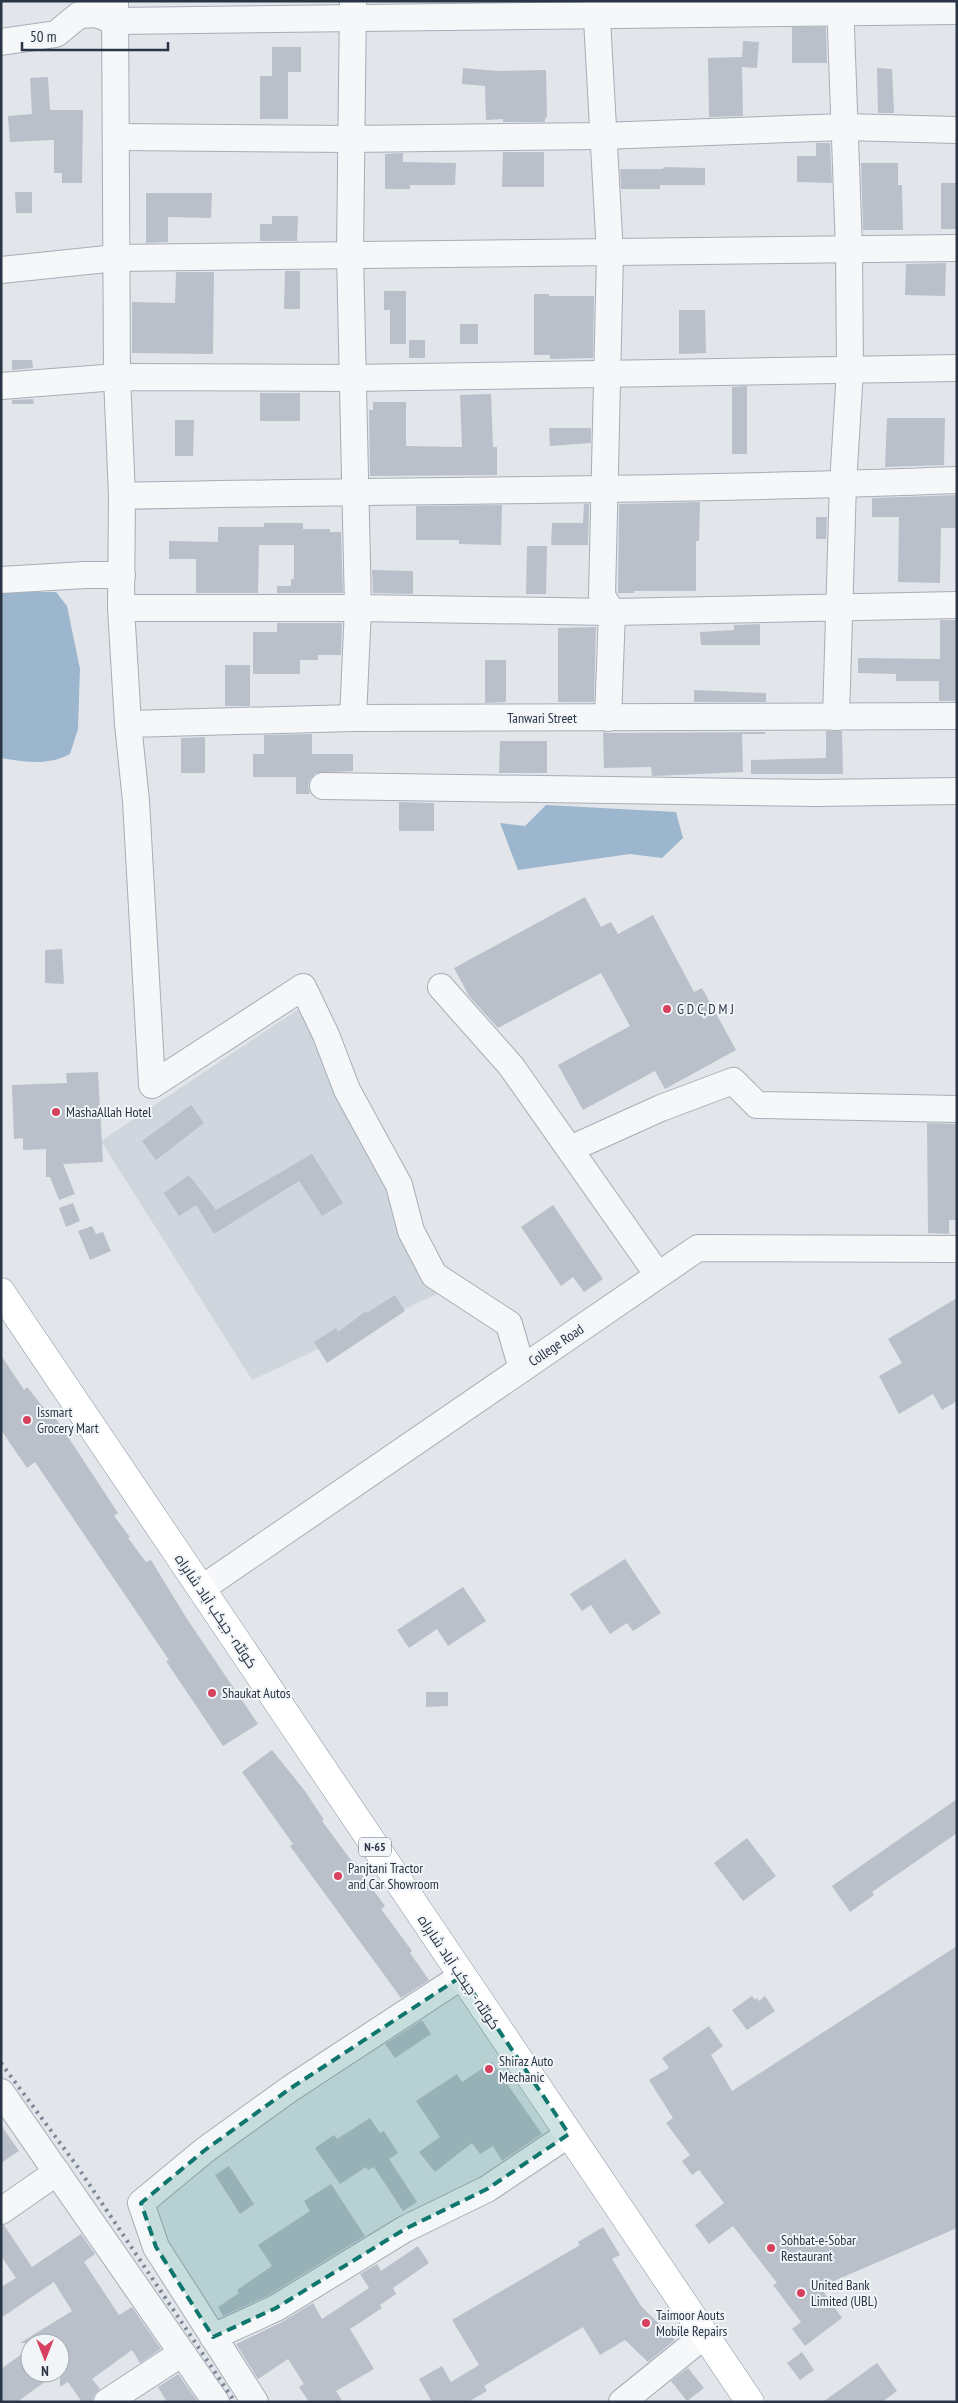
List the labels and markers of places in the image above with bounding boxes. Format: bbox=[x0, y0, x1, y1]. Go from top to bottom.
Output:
place label: G D C, D M J bbox=[677, 1000, 734, 1018]
marker: G D C, D M J bbox=[661, 1003, 673, 1015]
place label: MashaAllah Hotel bbox=[66, 1103, 152, 1121]
marker: MashaAllah Hotel bbox=[50, 1106, 62, 1118]
place label: Issmart Grocery Mart bbox=[37, 1403, 99, 1437]
marker: Issmart Grocery Mart bbox=[21, 1414, 33, 1426]
place label: Shaukat Autos bbox=[222, 1684, 291, 1702]
marker: Shaukat Autos bbox=[206, 1687, 218, 1699]
place label: Panjtani Tractor and Car Showroom bbox=[348, 1859, 439, 1893]
marker: Panjtani Tractor and Car Showroom bbox=[332, 1870, 344, 1882]
place label: Shiraz Auto Mechanic bbox=[499, 2052, 553, 2086]
marker: Shiraz Auto Mechanic bbox=[483, 2063, 495, 2075]
place label: Sohbat-e-Sobar Restaurant bbox=[781, 2231, 856, 2265]
marker: Sohbat-e-Sobar Restaurant bbox=[765, 2242, 777, 2254]
place label: United Bank Limited (UBL) bbox=[811, 2276, 878, 2310]
marker: United Bank Limited (UBL) bbox=[795, 2287, 807, 2299]
place label: Taimoor Aouts Mobile Repairs bbox=[656, 2306, 728, 2340]
marker: Taimoor Aouts Mobile Repairs bbox=[640, 2317, 652, 2329]

